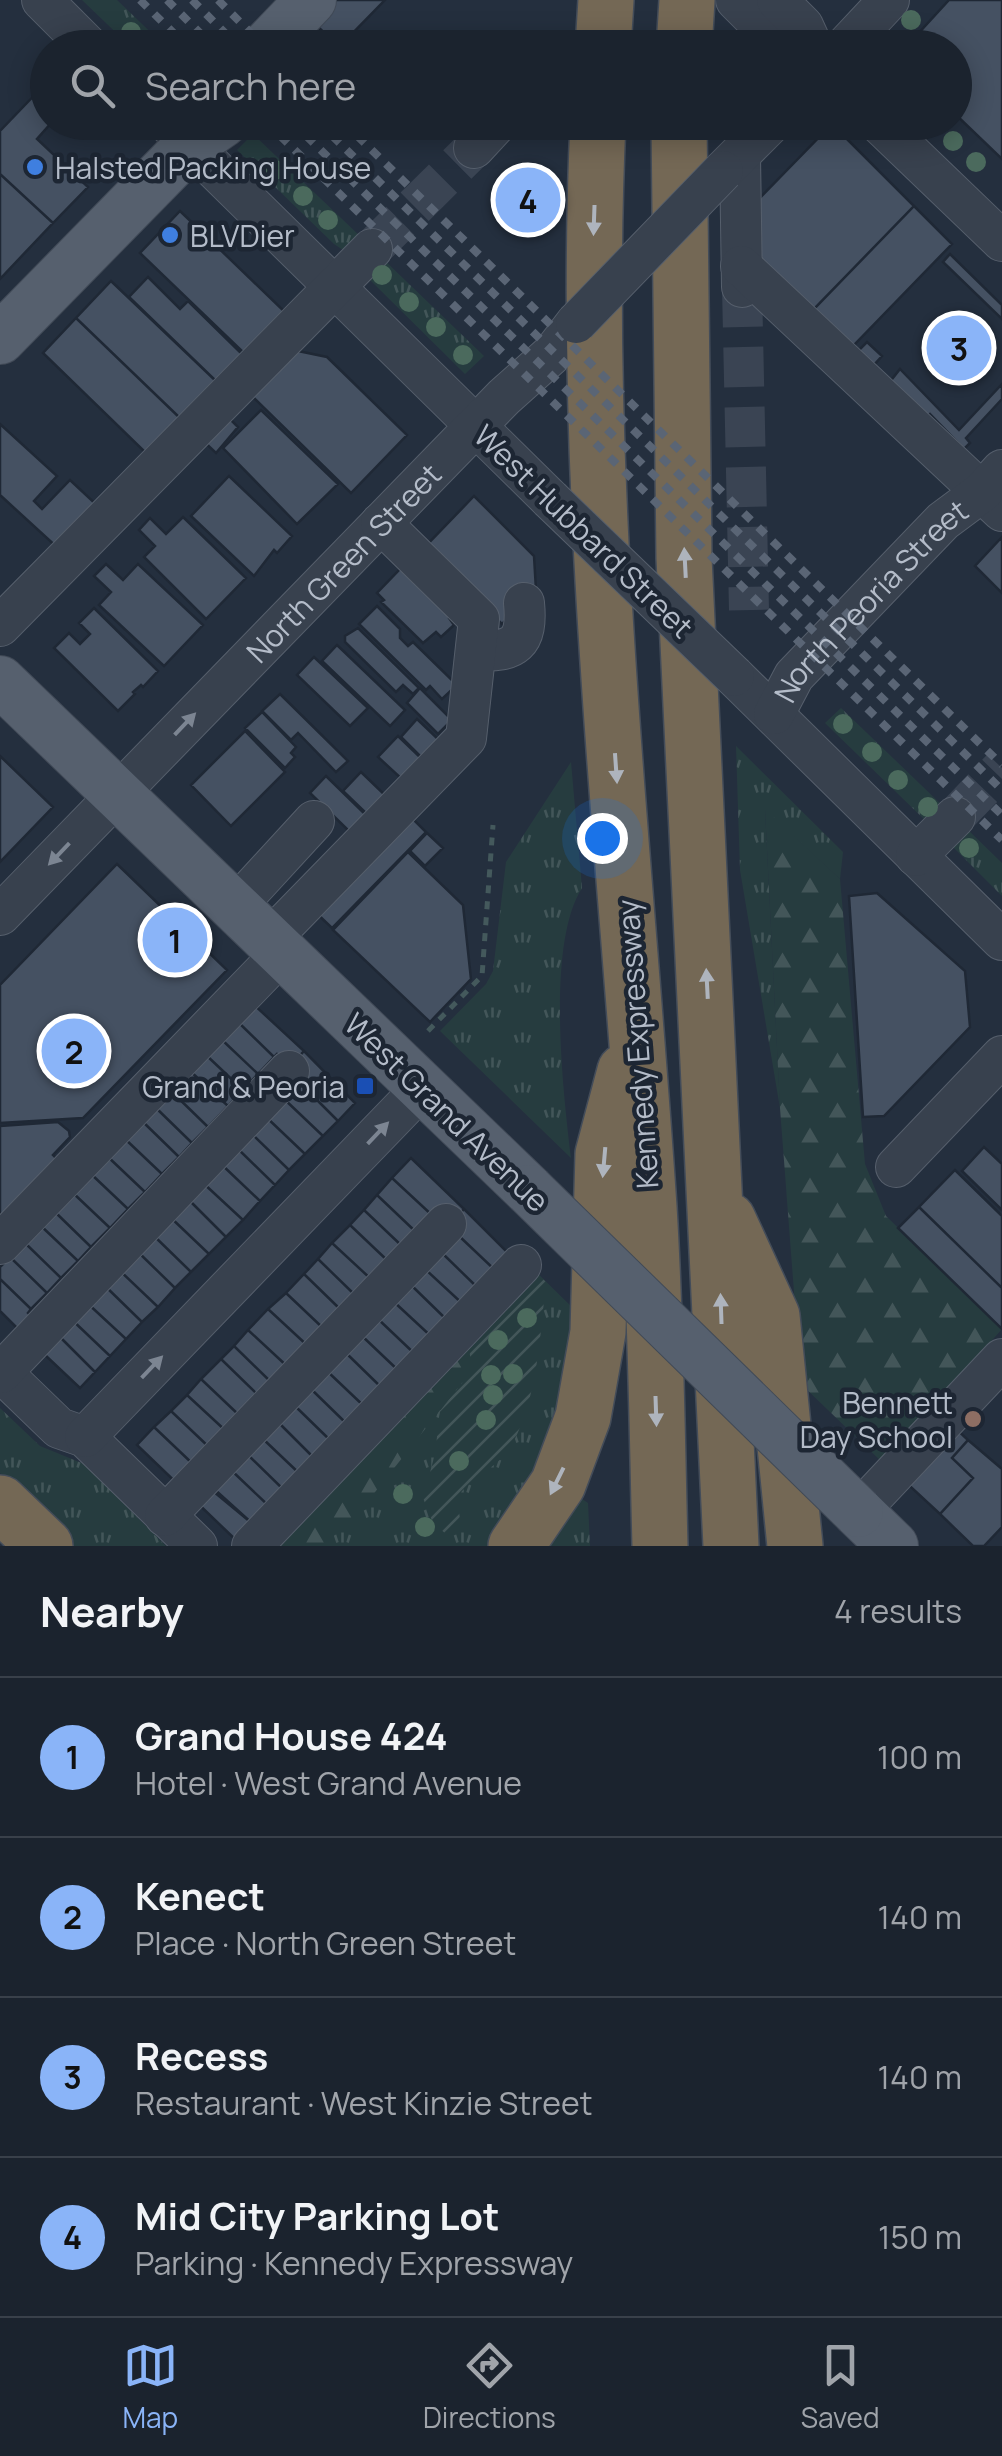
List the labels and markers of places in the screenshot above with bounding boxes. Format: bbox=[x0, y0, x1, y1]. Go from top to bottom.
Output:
place label: Halsted Packing House bbox=[55, 147, 371, 188]
marker: Halsted Packing House bbox=[24, 156, 46, 178]
pin: 4 bbox=[496, 162, 560, 238]
place label: BLVDier bbox=[190, 215, 295, 256]
marker: BLVDier bbox=[159, 224, 181, 246]
pin: 3 bbox=[926, 310, 992, 386]
pin: 1 bbox=[142, 902, 208, 978]
pin: 2 bbox=[42, 1014, 106, 1088]
place label: Grand & Peoria bbox=[142, 1066, 345, 1107]
marker: Grand & Peoria bbox=[354, 1075, 376, 1097]
place label: Bennett Day School bbox=[800, 1382, 953, 1457]
marker: Bennett Day School bbox=[962, 1408, 984, 1430]

